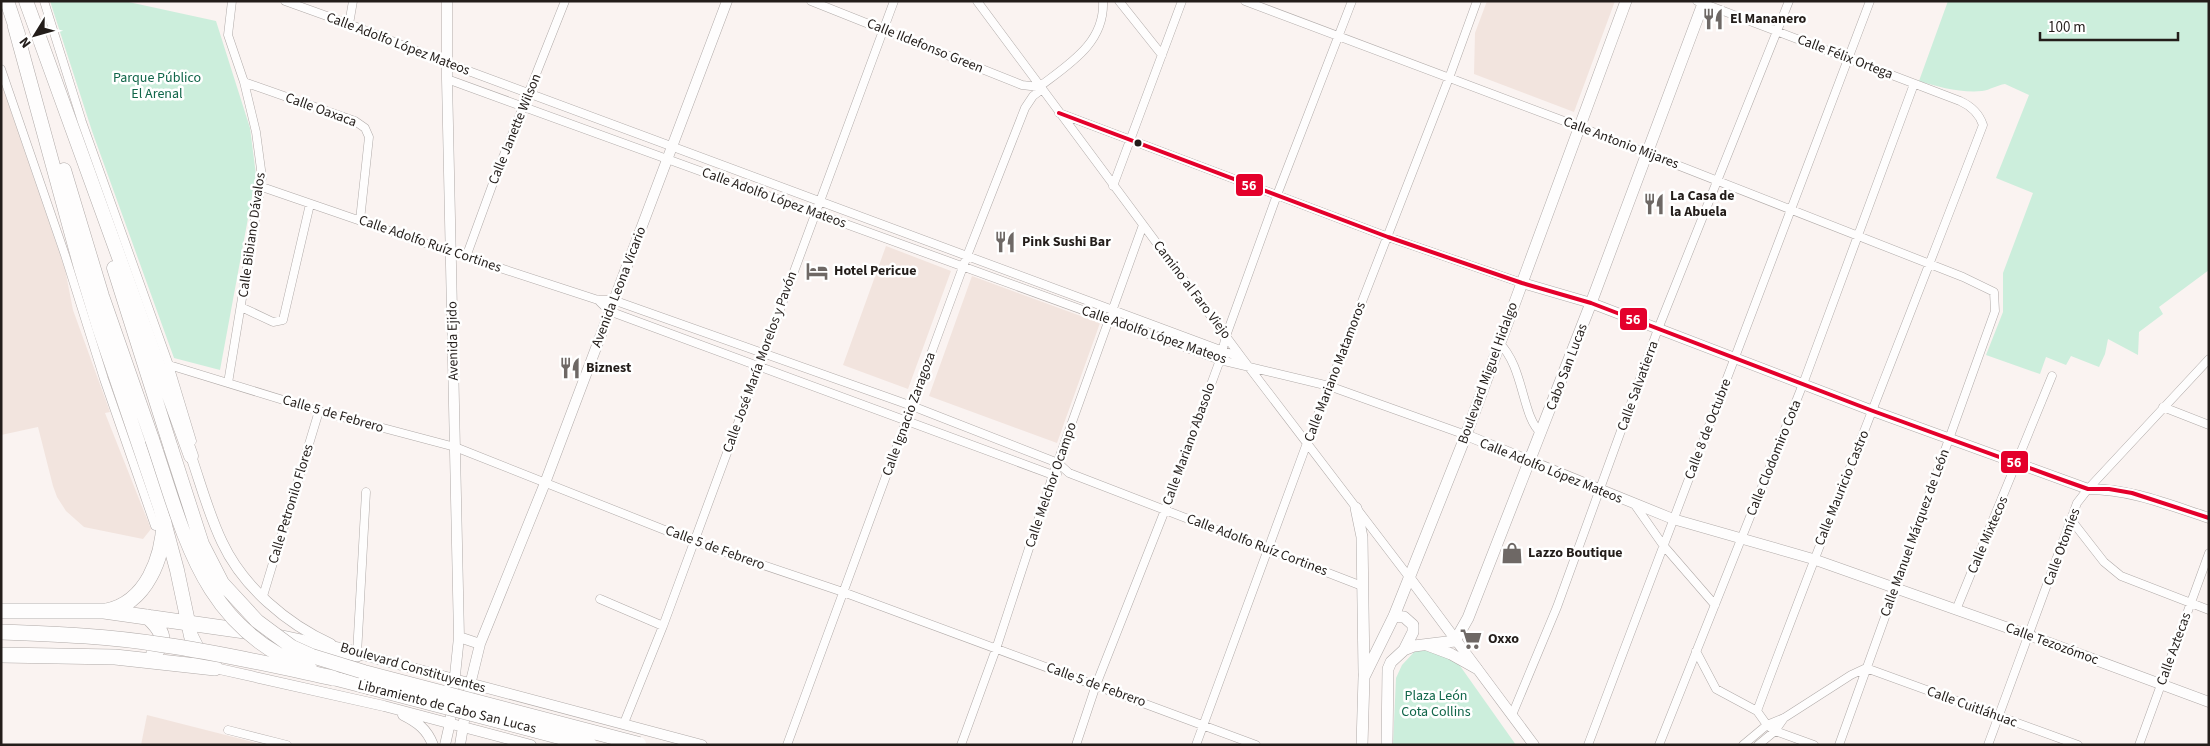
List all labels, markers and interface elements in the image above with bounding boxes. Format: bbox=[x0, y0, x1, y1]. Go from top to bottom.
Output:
restaurant icon: El Mananero bbox=[1700, 6, 1726, 32]
street label: Calle Adolfo López Mateos bbox=[323, 7, 473, 81]
place label: El Mananero bbox=[1730, 9, 1807, 29]
north arrow bbox=[10, 10, 60, 60]
scale bar bbox=[2040, 10, 2178, 42]
street label: Calle Ildefonso Green bbox=[864, 13, 986, 79]
text: 100 m bbox=[2048, 17, 2086, 38]
street label: Calle Félix Ortega bbox=[1794, 30, 1896, 84]
text: N bbox=[15, 32, 36, 52]
park label: Parque Público El Arenal bbox=[113, 68, 201, 104]
street label: Calle Janette Wilson bbox=[484, 71, 546, 187]
street label: Calle Oaxaca bbox=[282, 88, 360, 132]
street label: Calle Antonio Mijares bbox=[1560, 112, 1682, 174]
unlabelled marker bbox=[1133, 138, 1143, 148]
street label: Calle Adolfo López Mateos bbox=[699, 163, 849, 234]
street label: Calle Bibiano Dávalos bbox=[233, 171, 271, 299]
line badge: 56 bbox=[1235, 173, 1264, 197]
text: 56 bbox=[1242, 176, 1256, 196]
place label: La Casa de la Abuela bbox=[1670, 186, 1735, 222]
restaurant icon: La Casa de la Abuela bbox=[1641, 191, 1667, 217]
street label: Calle Adolfo Ruíz Cortines bbox=[356, 210, 504, 278]
street label: Avenida Leona Vicario bbox=[587, 224, 651, 350]
restaurant icon: Pink Sushi Bar bbox=[992, 229, 1018, 255]
place label: Pink Sushi Bar bbox=[1022, 232, 1111, 252]
street label: Camino al Faro Viejo bbox=[1148, 237, 1236, 343]
hotel icon: Hotel Pericue bbox=[804, 258, 830, 284]
place label: Hotel Pericue bbox=[834, 261, 917, 281]
street label: Calle José María Morelos y Pavón bbox=[718, 268, 802, 456]
street label: Calle Mariano Matamoros bbox=[1299, 299, 1371, 445]
street label: Boulevard Miguel Hidalgo bbox=[1453, 299, 1523, 447]
street label: Avenida Ejido bbox=[442, 301, 464, 381]
street label: Calle Adolfo López Mateos bbox=[1079, 301, 1229, 369]
line badge: 56 bbox=[1619, 307, 1648, 331]
text: 56 bbox=[1626, 310, 1640, 330]
street label: Cabo San Lucas bbox=[1541, 321, 1593, 413]
street label: Calle Salvatierra bbox=[1612, 338, 1664, 434]
street label: Calle Ignacio Zaragoza bbox=[877, 349, 941, 479]
restaurant icon: Biznest bbox=[557, 355, 583, 381]
place label: Biznest bbox=[586, 358, 632, 378]
street label: Calle 8 de Octubre bbox=[1680, 376, 1736, 482]
street label: Calle Mariano Abasolo bbox=[1157, 380, 1221, 508]
street label: Calle 5 de Febrero bbox=[280, 390, 386, 438]
street label: Calle Clodomiro Cota bbox=[1742, 397, 1806, 519]
street label: Calle Melchor Ocampo bbox=[1020, 420, 1082, 550]
street label: Calle Mauricio Castro bbox=[1810, 427, 1874, 549]
street label: Calle Adolfo López Mateos bbox=[1477, 433, 1626, 509]
street label: Calle Petronilo Flores bbox=[263, 442, 319, 566]
street label: Calle Manuel Márquez de León bbox=[1875, 446, 1955, 620]
line badge: 56 bbox=[2000, 450, 2029, 474]
text: 56 bbox=[2007, 453, 2021, 473]
street label: Calle Mixtecos bbox=[1963, 493, 2013, 577]
street label: Calle Otomíes bbox=[2039, 505, 2085, 589]
street label: Calle Adolfo Ruíz Cortines bbox=[1184, 509, 1331, 581]
street label: Calle 5 de Febrero bbox=[662, 521, 768, 575]
shop icon: Lazzo Boutique bbox=[1499, 540, 1525, 566]
place label: Lazzo Boutique bbox=[1528, 543, 1623, 563]
street label: Calle Aztecas bbox=[2152, 610, 2196, 688]
street label: Calle Tezozómoc bbox=[2003, 618, 2102, 670]
supermarket icon: Oxxo bbox=[1458, 626, 1484, 652]
place label: Oxxo bbox=[1488, 629, 1519, 649]
street label: Boulevard Constituyentes bbox=[338, 638, 488, 698]
street label: Calle 5 de Febrero bbox=[1043, 658, 1149, 712]
street label: Libramiento de Cabo San Lucas bbox=[356, 675, 538, 739]
street label: Calle Cuitláhuac bbox=[1924, 681, 2021, 733]
park label: Plaza León Cota Collins bbox=[1401, 686, 1471, 722]

